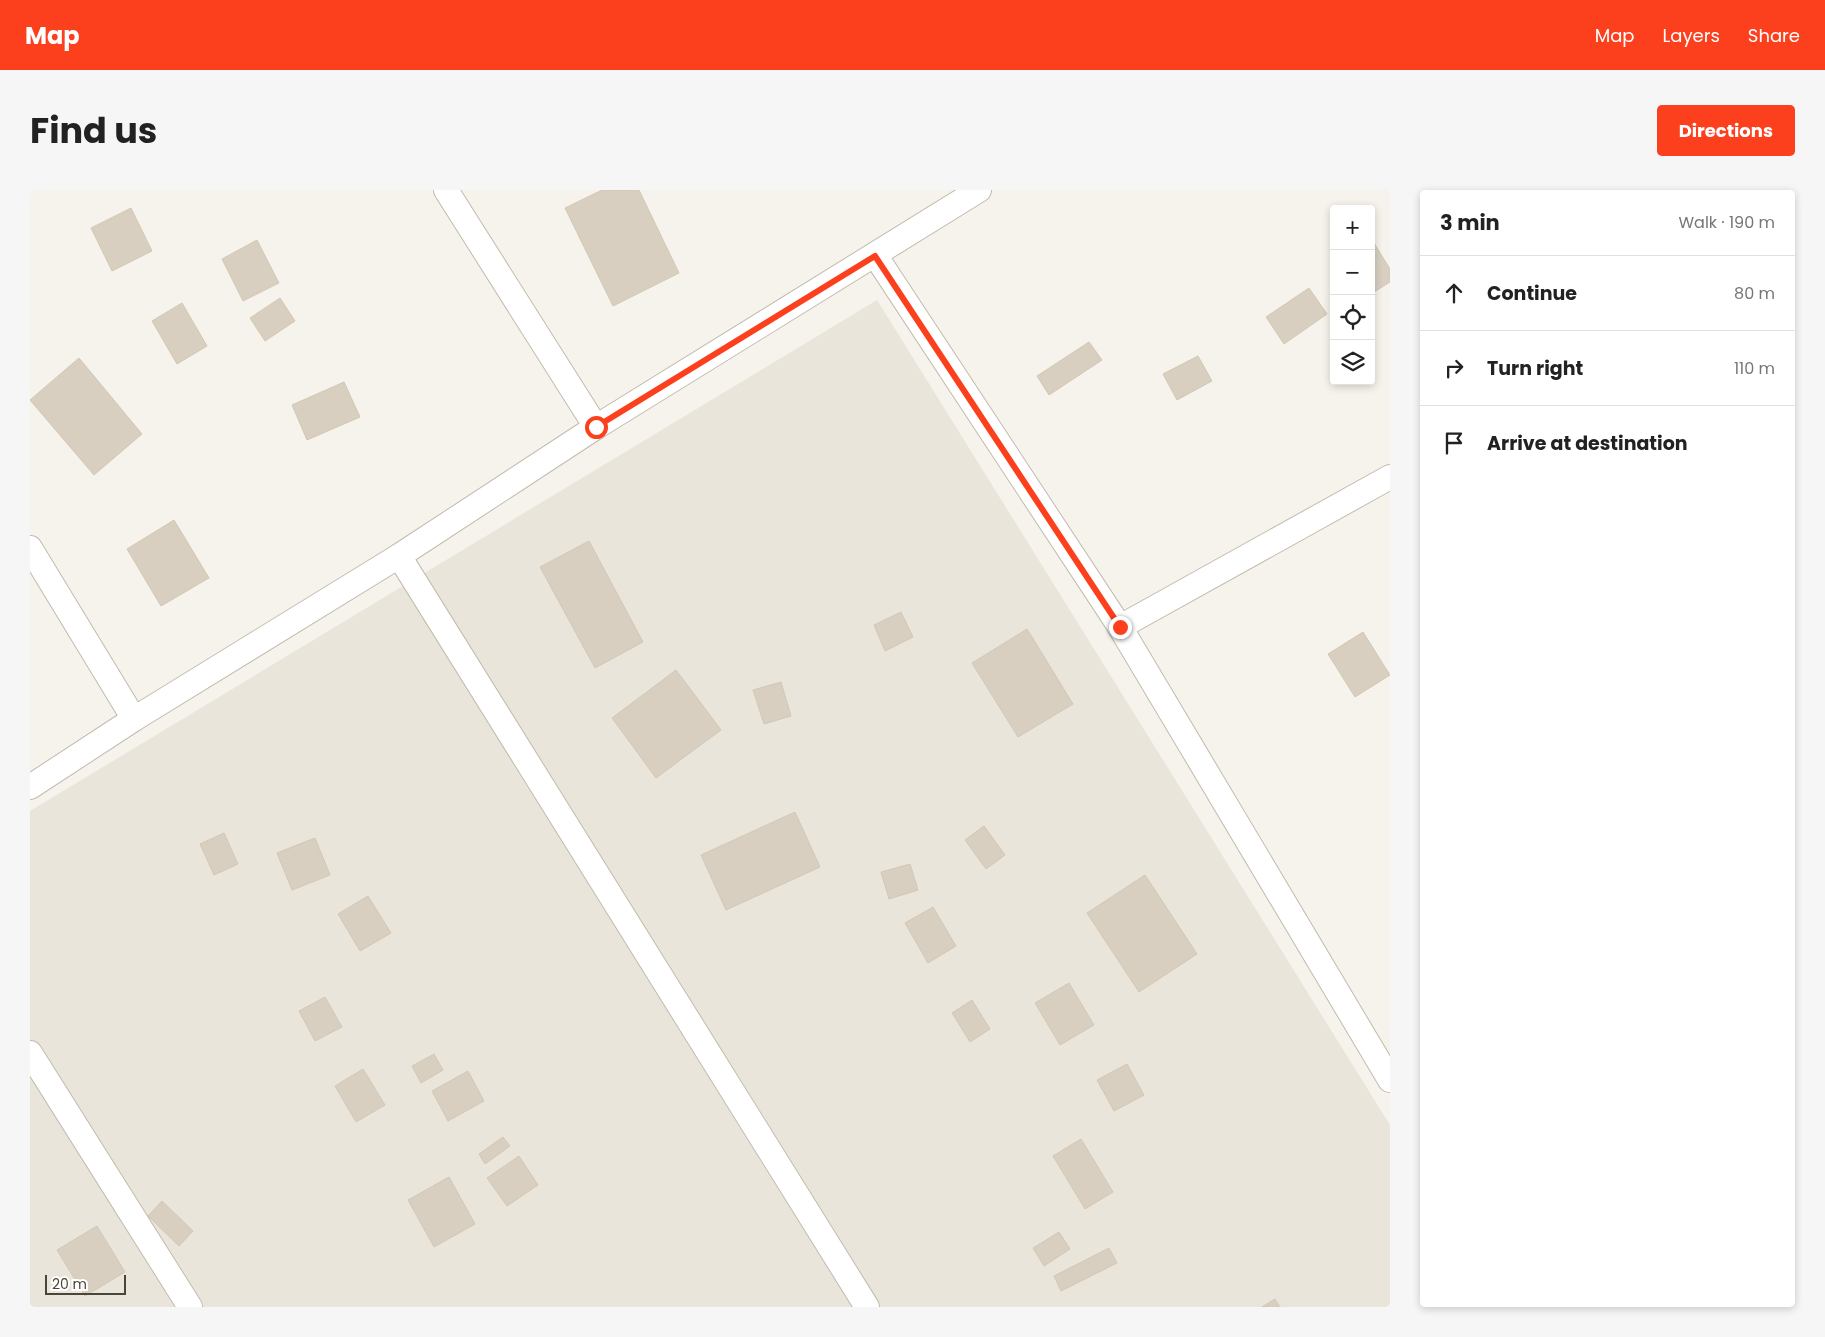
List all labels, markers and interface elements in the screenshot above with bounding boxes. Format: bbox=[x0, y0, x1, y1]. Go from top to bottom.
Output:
text: Map bbox=[25, 19, 80, 52]
text: Map bbox=[1595, 23, 1635, 48]
text: Layers bbox=[1663, 23, 1720, 48]
text: Share bbox=[1748, 23, 1800, 48]
button: Directions bbox=[1657, 105, 1795, 156]
text: Find us bbox=[30, 106, 157, 155]
map controls bbox=[1330, 205, 1375, 385]
button: + bbox=[1330, 205, 1375, 250]
text: 3 min bbox=[1440, 208, 1500, 237]
text: Walk · 190 m bbox=[1678, 211, 1775, 234]
button: − bbox=[1330, 250, 1375, 295]
icon: ahead bbox=[1440, 279, 1468, 307]
text: Continue bbox=[1487, 280, 1577, 307]
text: 80 m bbox=[1734, 282, 1775, 305]
button: locate bbox=[1330, 295, 1375, 340]
button: layers bbox=[1330, 340, 1375, 385]
icon: right bbox=[1440, 354, 1468, 382]
text: Turn right bbox=[1487, 355, 1583, 382]
text: 110 m bbox=[1734, 357, 1775, 380]
route start bbox=[585, 416, 608, 439]
icon: arrive bbox=[1440, 429, 1468, 457]
text: Arrive at destination bbox=[1487, 430, 1688, 457]
route end bbox=[1109, 616, 1132, 639]
scale bar bbox=[45, 1272, 126, 1295]
text: 20 m bbox=[52, 1274, 87, 1294]

